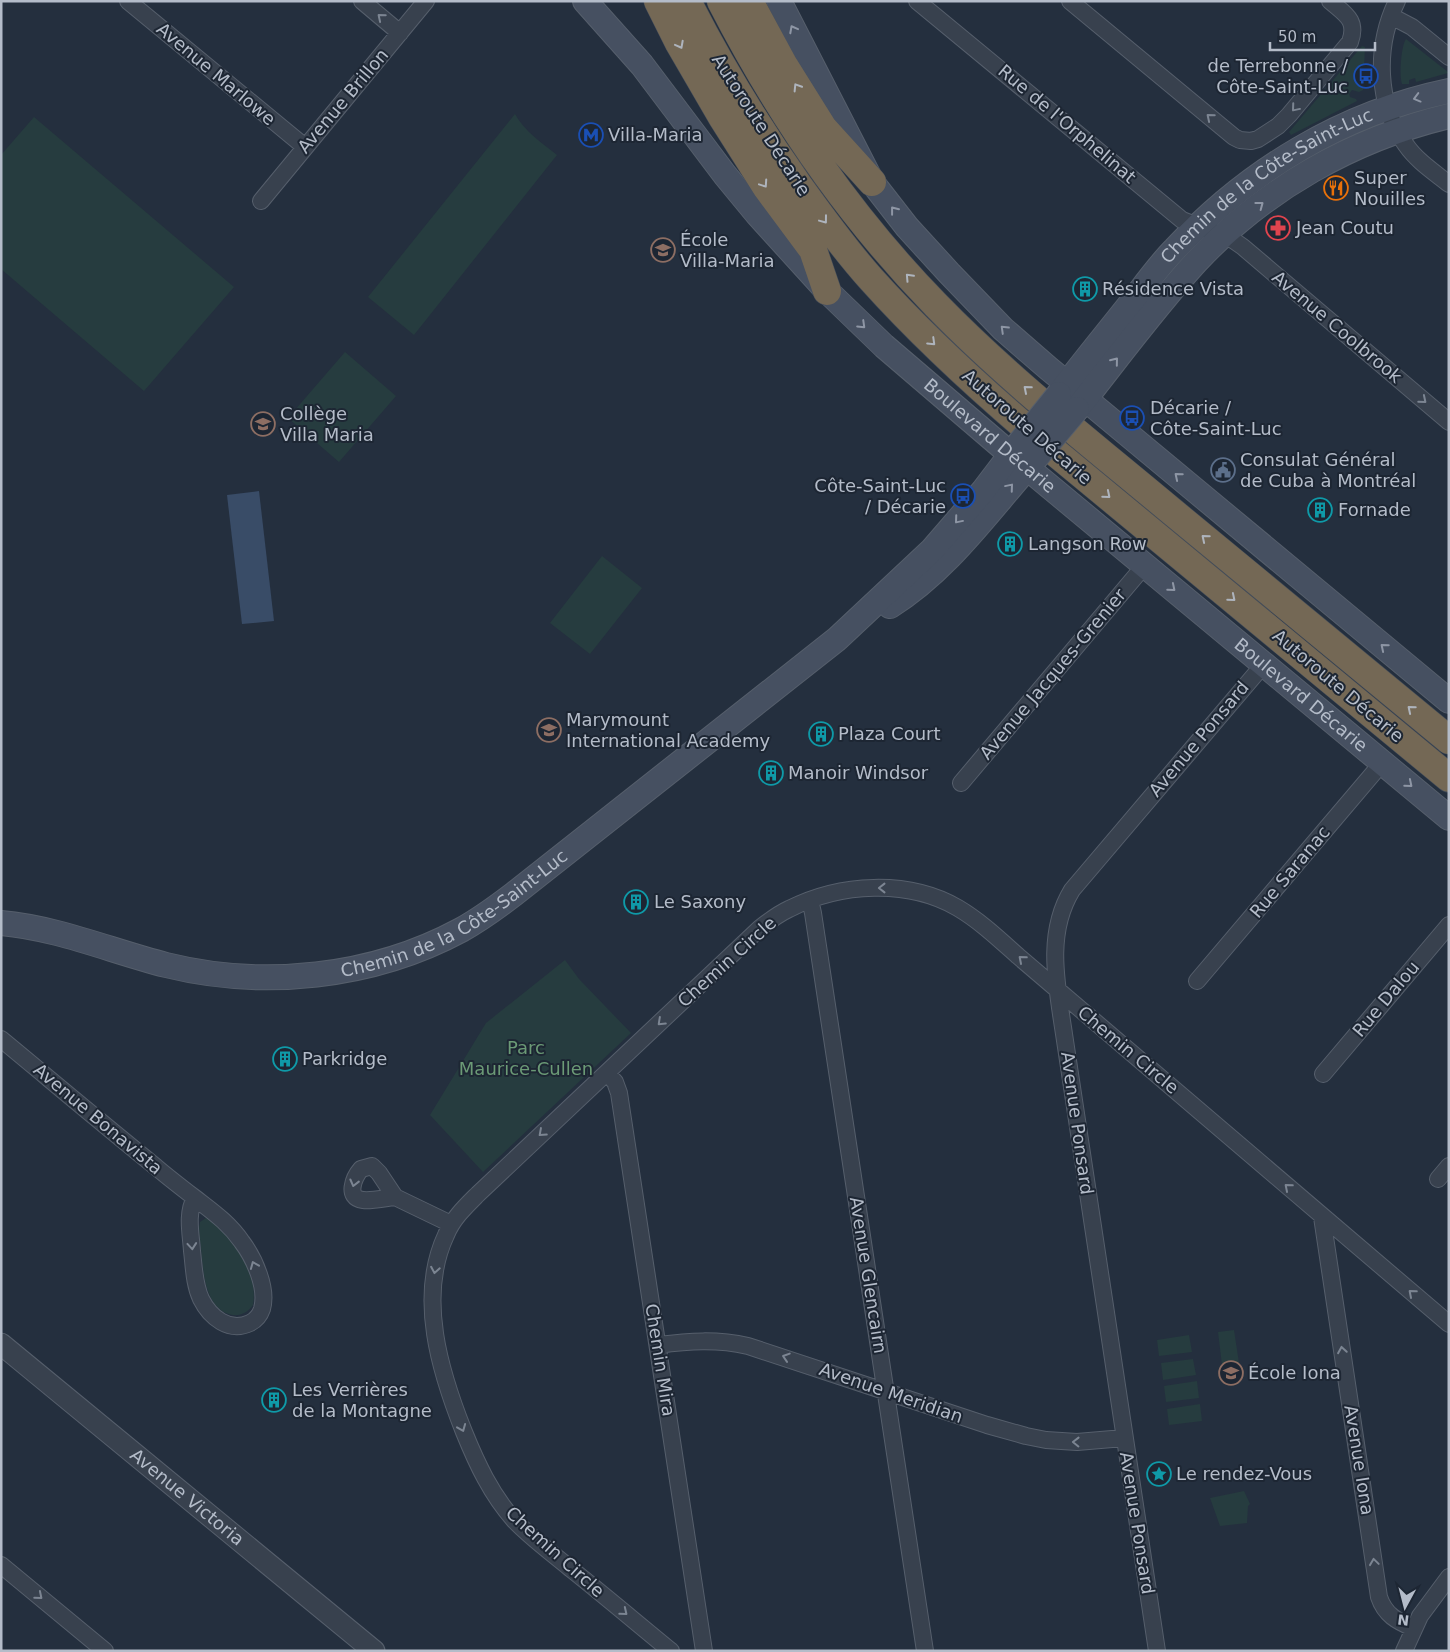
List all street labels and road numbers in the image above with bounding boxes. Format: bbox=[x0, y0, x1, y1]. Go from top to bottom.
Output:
street label: Avenue Marlowe bbox=[153, 18, 280, 129]
street label: Avenue Brillon bbox=[293, 44, 392, 157]
street label: Autoroute Décarie bbox=[708, 50, 815, 199]
street label: Rue de l'Orphelinat bbox=[994, 60, 1140, 187]
street label: Chemin de la Côte-Saint-Luc bbox=[1156, 104, 1375, 267]
street label: Avenue Coolbrook bbox=[1268, 266, 1407, 387]
street label: Autoroute Décarie bbox=[958, 365, 1096, 488]
street label: Boulevard Décarie bbox=[920, 374, 1060, 497]
street label: Avenue Jacques-Grenier bbox=[975, 584, 1131, 763]
street label: Autoroute Décarie bbox=[1269, 625, 1408, 747]
street label: Boulevard Décarie bbox=[1231, 634, 1372, 756]
street label: Avenue Ponsard bbox=[1144, 677, 1253, 801]
street label: Rue Saranac bbox=[1245, 822, 1334, 922]
street label: Chemin de la Côte-Saint-Luc bbox=[339, 845, 571, 981]
street label: Chemin Circle bbox=[673, 912, 780, 1011]
street label: Rue Dalou bbox=[1348, 957, 1423, 1041]
street label: Chemin Circle bbox=[1074, 1001, 1183, 1098]
street label: Avenue Ponsard bbox=[1057, 1050, 1098, 1196]
street label: Avenue Bonavista bbox=[30, 1059, 167, 1179]
street label: Avenue Glencairn bbox=[846, 1195, 891, 1355]
street label: Chemin Mira bbox=[641, 1302, 680, 1418]
street label: Avenue Meridian bbox=[817, 1358, 966, 1427]
street label: Avenue Iona bbox=[1340, 1403, 1379, 1517]
street label: Avenue Victoria bbox=[126, 1444, 249, 1550]
street label: Avenue Ponsard bbox=[1116, 1450, 1159, 1596]
street label: Chemin Circle bbox=[502, 1502, 609, 1601]

